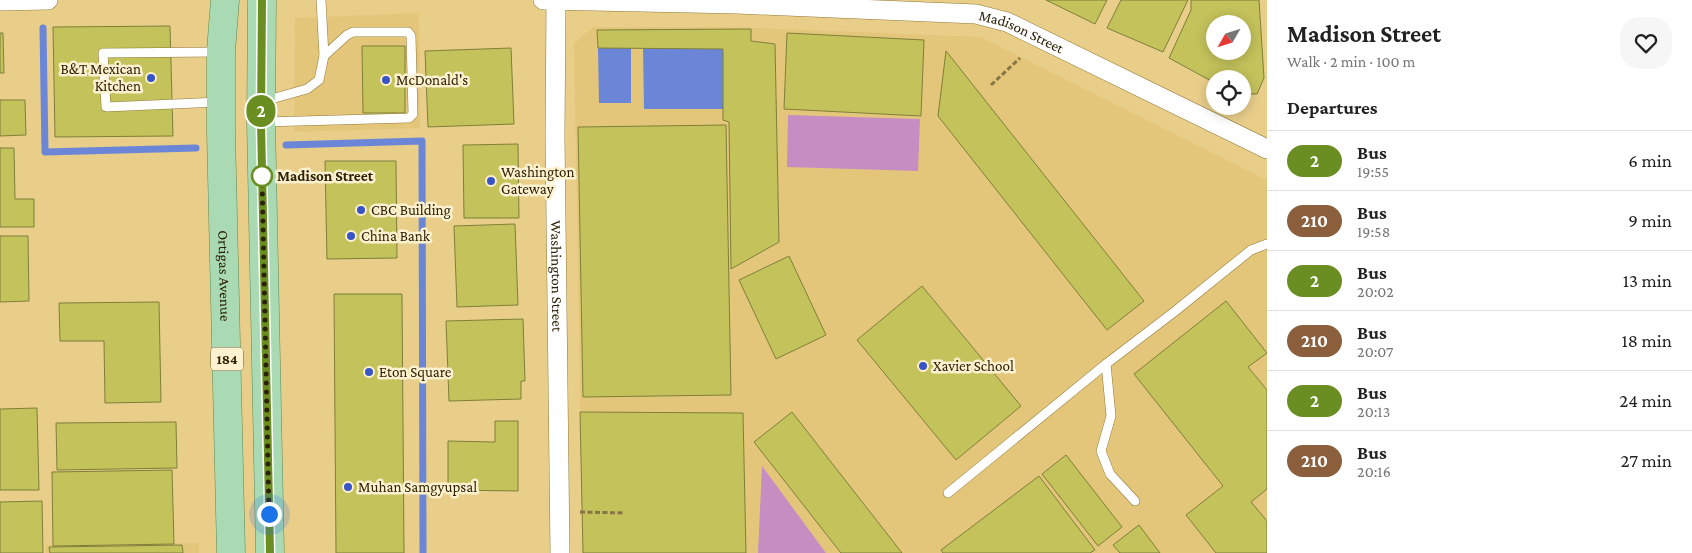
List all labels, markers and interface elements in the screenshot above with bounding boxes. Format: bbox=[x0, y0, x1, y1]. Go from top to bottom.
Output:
street label: Madison Street bbox=[977, 7, 1067, 57]
north arrow bbox=[1206, 15, 1251, 60]
map controls bbox=[1206, 15, 1251, 115]
button: heart bbox=[1620, 17, 1672, 69]
text: Madison Street bbox=[1287, 20, 1441, 47]
text: Walk · 2 min · 100 m bbox=[1287, 53, 1415, 70]
place label: B&T Mexican Kitchen bbox=[60, 61, 141, 94]
button: locate bbox=[1206, 70, 1251, 115]
marker: B&T Mexican Kitchen bbox=[145, 72, 157, 84]
place label: McDonald's bbox=[396, 72, 468, 88]
marker: McDonald's bbox=[380, 74, 392, 86]
line badge: 2 bbox=[245, 95, 277, 127]
text: Departures bbox=[1287, 97, 1378, 118]
text: 2 bbox=[256, 101, 266, 121]
text: Bus bbox=[1357, 142, 1387, 163]
text: 6 min bbox=[1628, 150, 1672, 171]
text: 2 bbox=[1310, 151, 1319, 171]
text: 19:55 bbox=[1357, 163, 1389, 180]
place label: Washington Gateway bbox=[501, 164, 575, 198]
marker: Madison Street bbox=[251, 165, 273, 187]
place label: Madison Street bbox=[277, 168, 374, 184]
marker: Washington Gateway bbox=[485, 175, 497, 187]
place label: CBC Building bbox=[371, 202, 451, 219]
text: Bus bbox=[1357, 202, 1387, 223]
marker: CBC Building bbox=[355, 204, 367, 216]
text: 9 min bbox=[1628, 210, 1672, 231]
text: 210 bbox=[1301, 211, 1328, 231]
street label: Washington Street bbox=[548, 220, 565, 333]
text: 19:58 bbox=[1357, 223, 1390, 240]
place label: China Bank bbox=[361, 228, 431, 244]
street label: Ortigas Avenue bbox=[215, 230, 233, 322]
marker: China Bank bbox=[345, 230, 357, 242]
text: Bus bbox=[1357, 262, 1387, 283]
text: 13 min bbox=[1623, 270, 1672, 291]
text: 2 bbox=[1310, 271, 1319, 291]
text: 20:02 bbox=[1357, 283, 1394, 300]
text: Bus bbox=[1357, 322, 1387, 343]
text: 18 min bbox=[1621, 330, 1672, 351]
text: 210 bbox=[1301, 331, 1328, 351]
text: 20:07 bbox=[1357, 343, 1393, 360]
road number: 184 bbox=[211, 348, 243, 370]
place label: Xavier School bbox=[933, 358, 1014, 374]
marker: Xavier School bbox=[917, 360, 929, 372]
place label: Eton Square bbox=[379, 364, 452, 381]
marker: Eton Square bbox=[363, 366, 375, 378]
text: Bus bbox=[1357, 382, 1387, 403]
text: 24 min bbox=[1619, 390, 1672, 411]
text: 2 bbox=[1310, 391, 1319, 411]
text: 20:13 bbox=[1357, 403, 1390, 420]
text: Bus bbox=[1357, 442, 1387, 463]
text: 27 min bbox=[1620, 450, 1672, 471]
text: 210 bbox=[1301, 451, 1328, 471]
text: 20:16 bbox=[1357, 463, 1391, 480]
place label: Muhan Samgyupsal bbox=[358, 479, 477, 496]
marker: Muhan Samgyupsal bbox=[342, 481, 354, 493]
your location bbox=[257, 502, 282, 527]

